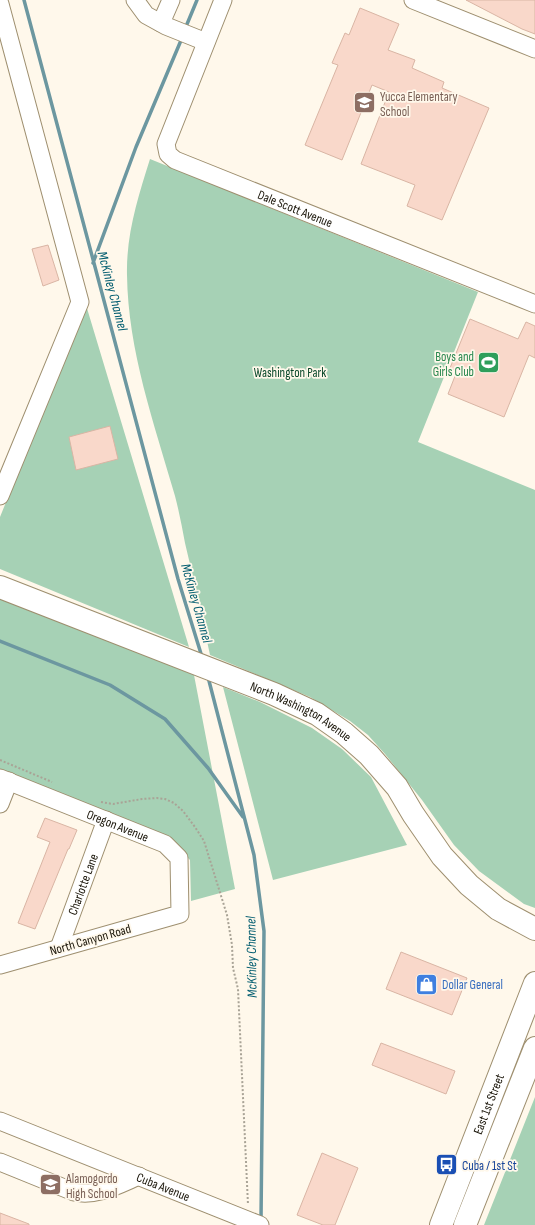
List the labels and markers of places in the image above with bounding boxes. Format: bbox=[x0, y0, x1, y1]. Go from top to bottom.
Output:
place label: Yucca Elementary School bbox=[380, 89, 458, 120]
school or university icon: Yucca Elementary School bbox=[351, 90, 377, 116]
place label: Boys and Girls Club bbox=[433, 349, 474, 380]
sports icon: Boys and Girls Club bbox=[476, 350, 502, 376]
shop icon: Dollar General bbox=[413, 971, 439, 997]
place label: Dollar General bbox=[442, 977, 503, 993]
bus stop icon: Cuba / 1st St bbox=[434, 1152, 460, 1178]
place label: Cuba / 1st St bbox=[462, 1158, 517, 1174]
place label: Alamogordo High School bbox=[65, 1171, 118, 1202]
school or university icon: Alamogordo High School bbox=[38, 1172, 64, 1198]

